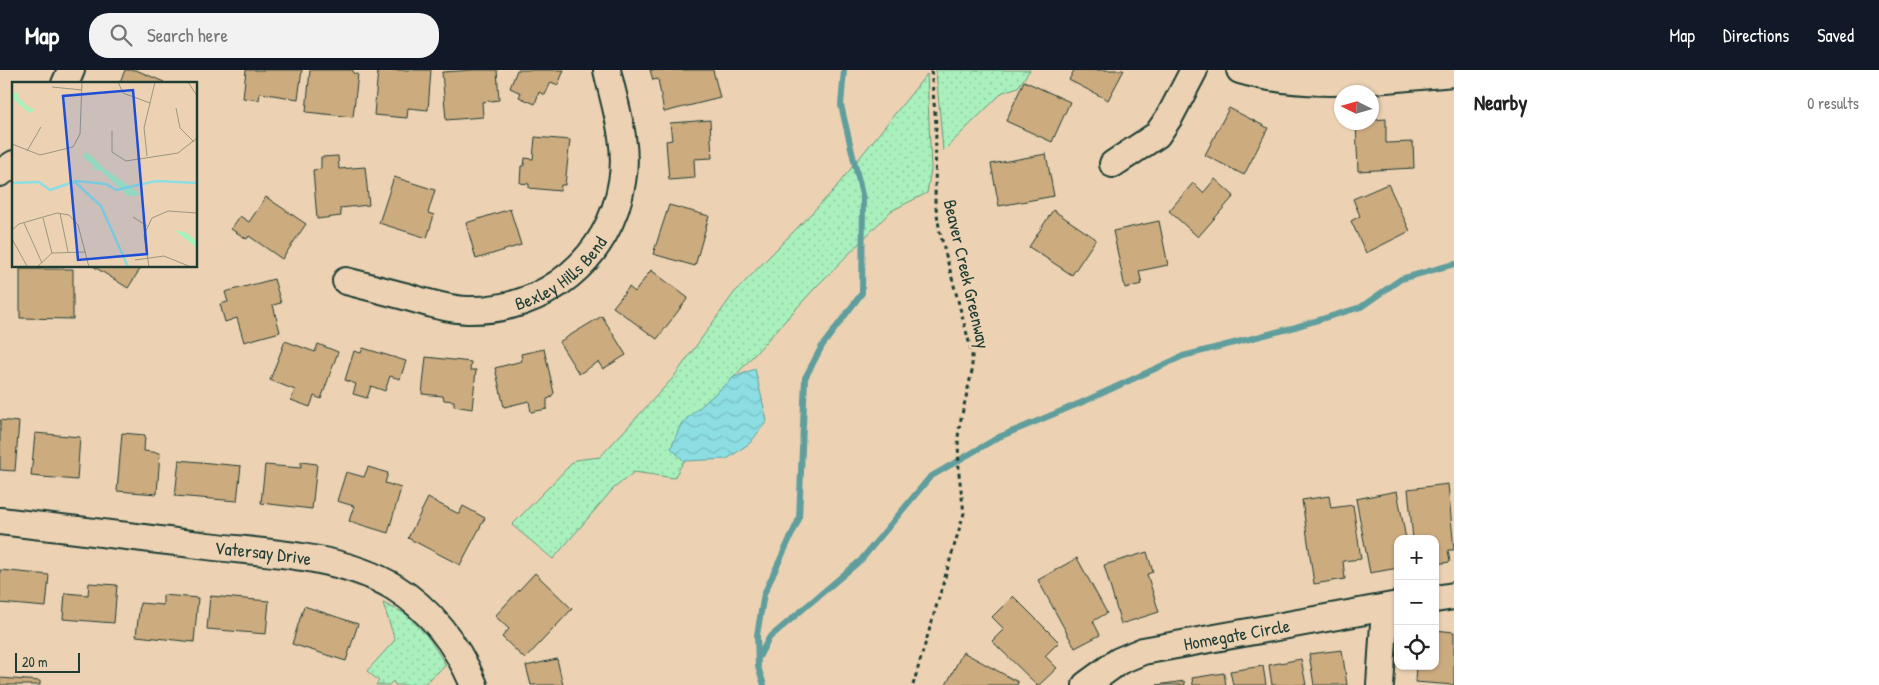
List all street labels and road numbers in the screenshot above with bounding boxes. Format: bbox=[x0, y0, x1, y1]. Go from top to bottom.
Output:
street label: Beaver Creek Greenway bbox=[938, 197, 996, 352]
street label: Bexley Hills Bend bbox=[512, 231, 612, 316]
street label: Vatersay Drive bbox=[213, 534, 313, 571]
street label: Homegate Circle bbox=[1182, 612, 1292, 656]

